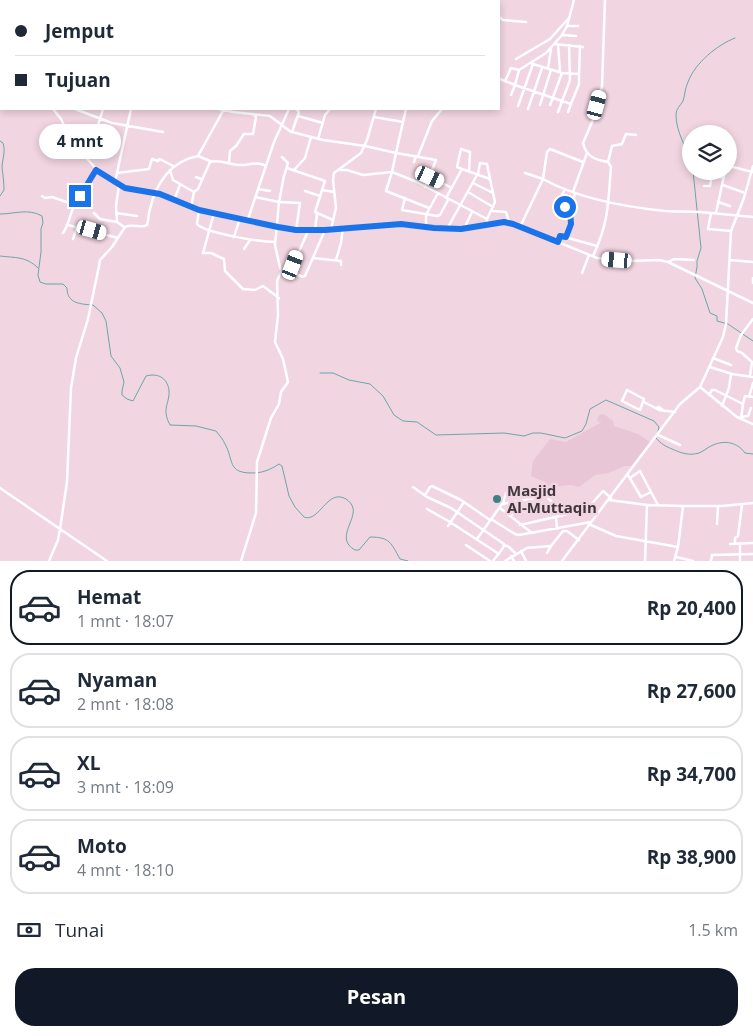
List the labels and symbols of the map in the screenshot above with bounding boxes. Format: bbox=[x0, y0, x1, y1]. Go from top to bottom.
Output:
car bbox=[585, 89, 608, 121]
callout: 4 mnt bbox=[39, 124, 121, 158]
car bbox=[413, 164, 446, 190]
route end bbox=[69, 185, 91, 207]
route start bbox=[554, 196, 576, 218]
car bbox=[75, 219, 108, 241]
car bbox=[280, 248, 305, 282]
car bbox=[601, 251, 632, 269]
place label: Masjid Al-Muttaqin bbox=[507, 480, 597, 517]
marker: Masjid Al-Muttaqin bbox=[491, 493, 503, 505]

